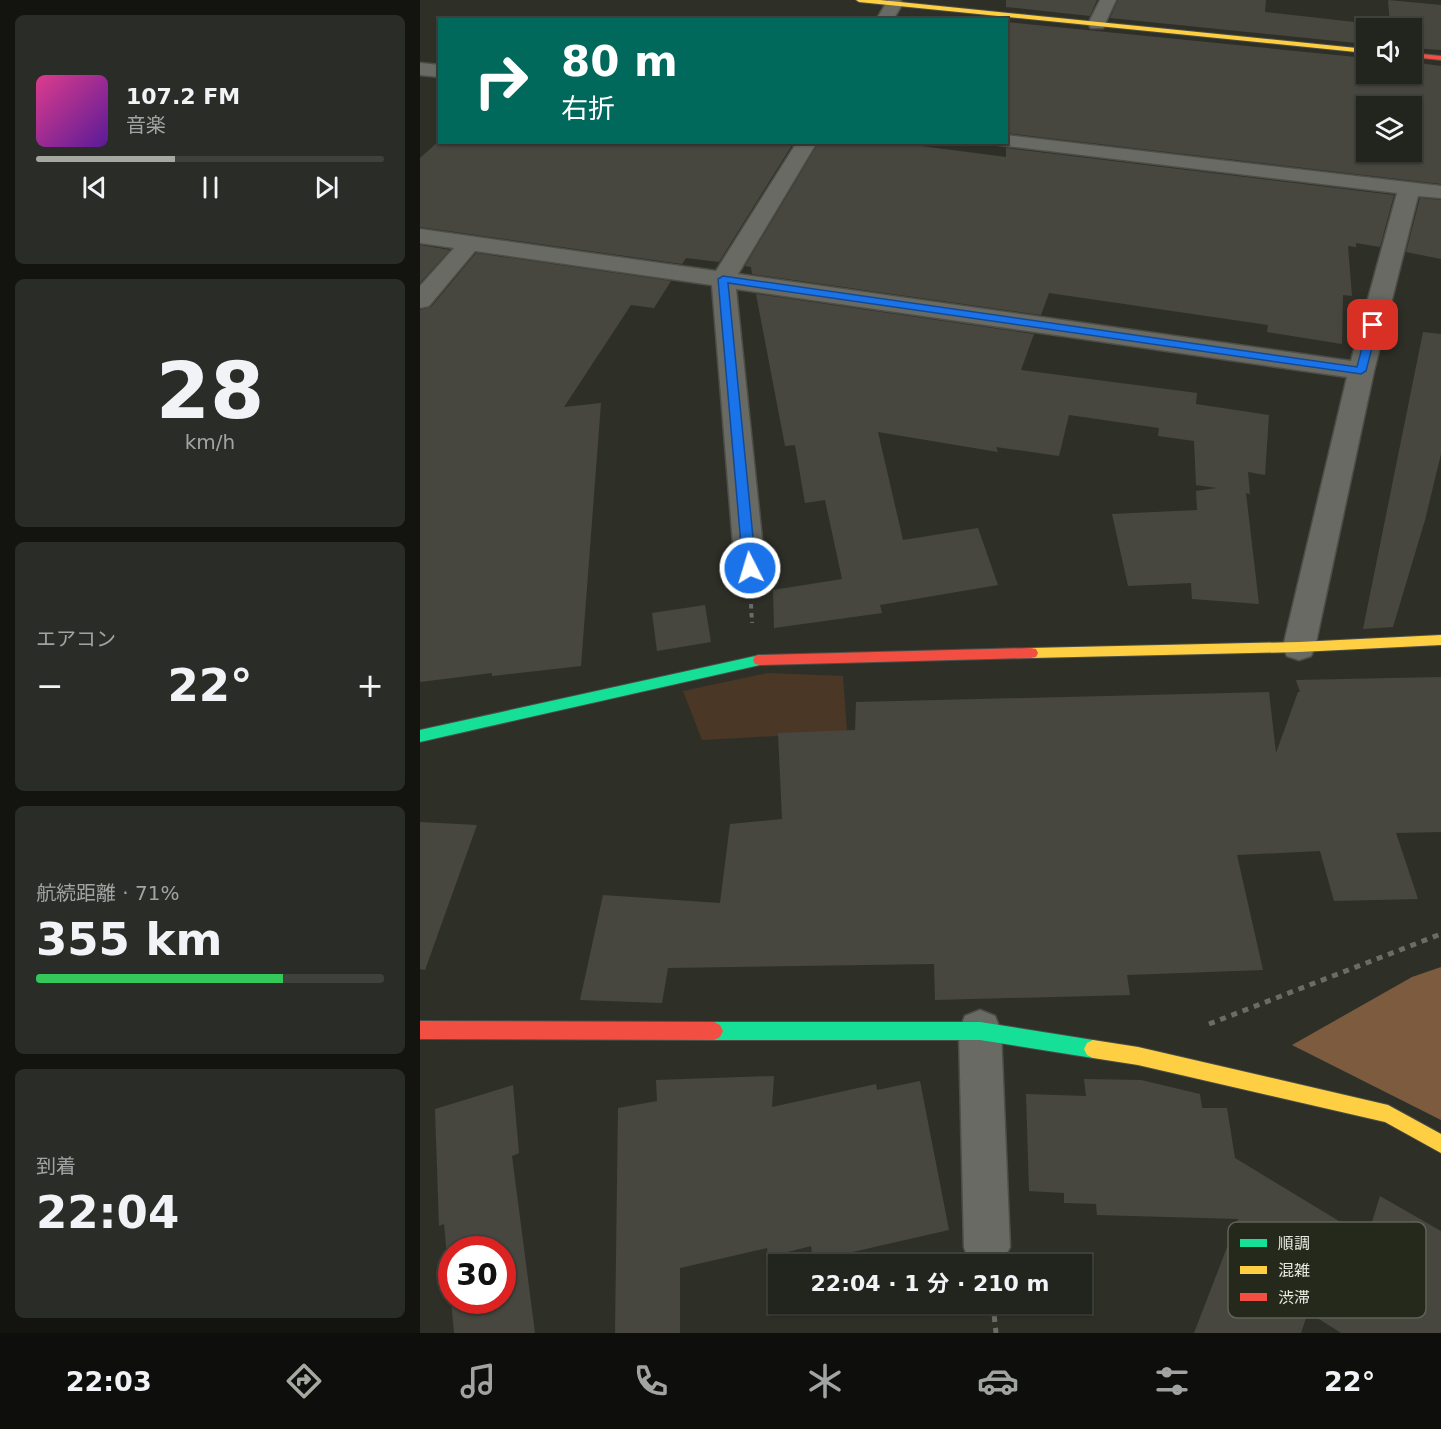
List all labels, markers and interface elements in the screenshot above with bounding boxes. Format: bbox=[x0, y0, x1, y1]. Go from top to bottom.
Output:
map controls bbox=[1356, 18, 1422, 162]
button: sound bbox=[1356, 18, 1422, 84]
text: 80 m bbox=[561, 37, 678, 86]
icon: right bbox=[462, 42, 540, 120]
text: 107.2 FM bbox=[126, 84, 240, 109]
text: 右折 bbox=[561, 93, 615, 124]
button: layers bbox=[1356, 96, 1422, 162]
text: 音楽 bbox=[126, 113, 166, 137]
icon: previous bbox=[78, 171, 111, 204]
icon: pause bbox=[194, 171, 227, 204]
icon: next bbox=[310, 171, 343, 204]
pin bbox=[1347, 299, 1398, 350]
icon: arrive bbox=[1356, 308, 1389, 341]
text: 28 bbox=[156, 346, 264, 436]
text: km/h bbox=[185, 430, 235, 454]
position arrow bbox=[718, 536, 782, 600]
text: エアコン bbox=[36, 627, 116, 651]
text: 22° bbox=[167, 659, 253, 712]
text: − bbox=[36, 666, 64, 705]
text: + bbox=[356, 666, 384, 705]
text: 航続距離 · 71% bbox=[36, 881, 180, 905]
text: 355 km bbox=[36, 913, 222, 966]
text: 到着 bbox=[36, 1154, 76, 1178]
text: 22:04 bbox=[36, 1186, 179, 1239]
legend bbox=[1228, 1222, 1426, 1318]
text: 順調 bbox=[1278, 1234, 1310, 1253]
speed limit sign: 30 bbox=[438, 1236, 516, 1314]
text: 混雑 bbox=[1278, 1261, 1310, 1280]
text: 22:04 · 1 分 · 210 m bbox=[811, 1271, 1049, 1296]
text: 渋滞 bbox=[1278, 1288, 1310, 1307]
icon: directions bbox=[283, 1360, 325, 1402]
icon: music bbox=[457, 1360, 499, 1402]
icon: phone bbox=[630, 1360, 672, 1402]
icon: climate bbox=[804, 1360, 846, 1402]
icon: car bbox=[977, 1360, 1019, 1402]
icon: filters bbox=[1151, 1360, 1193, 1402]
text: 22:03 bbox=[66, 1366, 152, 1397]
text: 22° bbox=[1324, 1366, 1375, 1397]

